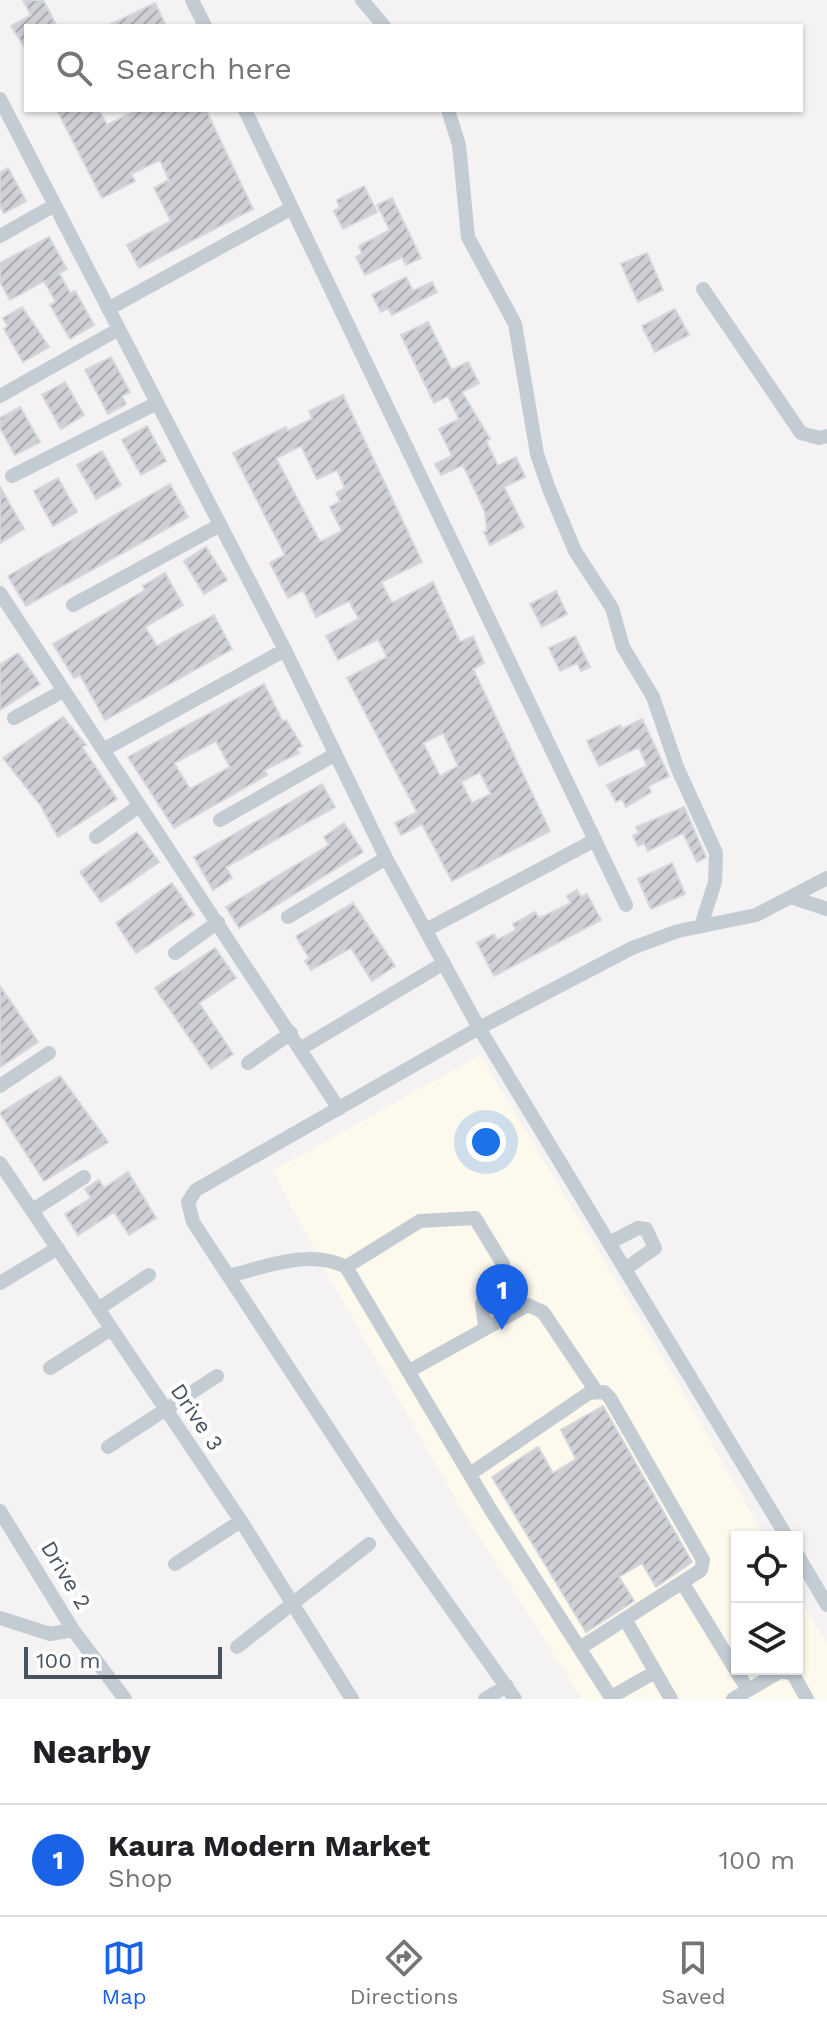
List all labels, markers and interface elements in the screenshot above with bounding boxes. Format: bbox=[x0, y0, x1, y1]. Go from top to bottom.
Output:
search box bbox=[24, 24, 803, 112]
icon: search bbox=[52, 46, 96, 90]
text: Search here bbox=[116, 51, 292, 86]
your location bbox=[466, 1122, 506, 1162]
pin: 1 bbox=[476, 1264, 528, 1330]
street label: Drive 3 bbox=[166, 1379, 228, 1455]
map controls bbox=[731, 1531, 803, 1675]
button: locate bbox=[731, 1531, 803, 1603]
street label: Drive 2 bbox=[36, 1536, 96, 1614]
button: layers bbox=[731, 1603, 803, 1675]
scale bar bbox=[24, 1643, 222, 1679]
text: 100 m bbox=[36, 1648, 100, 1673]
text: Nearby bbox=[32, 1731, 151, 1771]
text: Kaura Modern Market bbox=[108, 1828, 430, 1863]
text: 1 bbox=[52, 1845, 64, 1875]
text: 100 m bbox=[719, 1845, 795, 1875]
text: Shop bbox=[108, 1863, 173, 1893]
tab: Map bbox=[102, 1936, 146, 2009]
tab: Directions bbox=[350, 1936, 458, 2009]
tab: Saved bbox=[662, 1936, 725, 2009]

